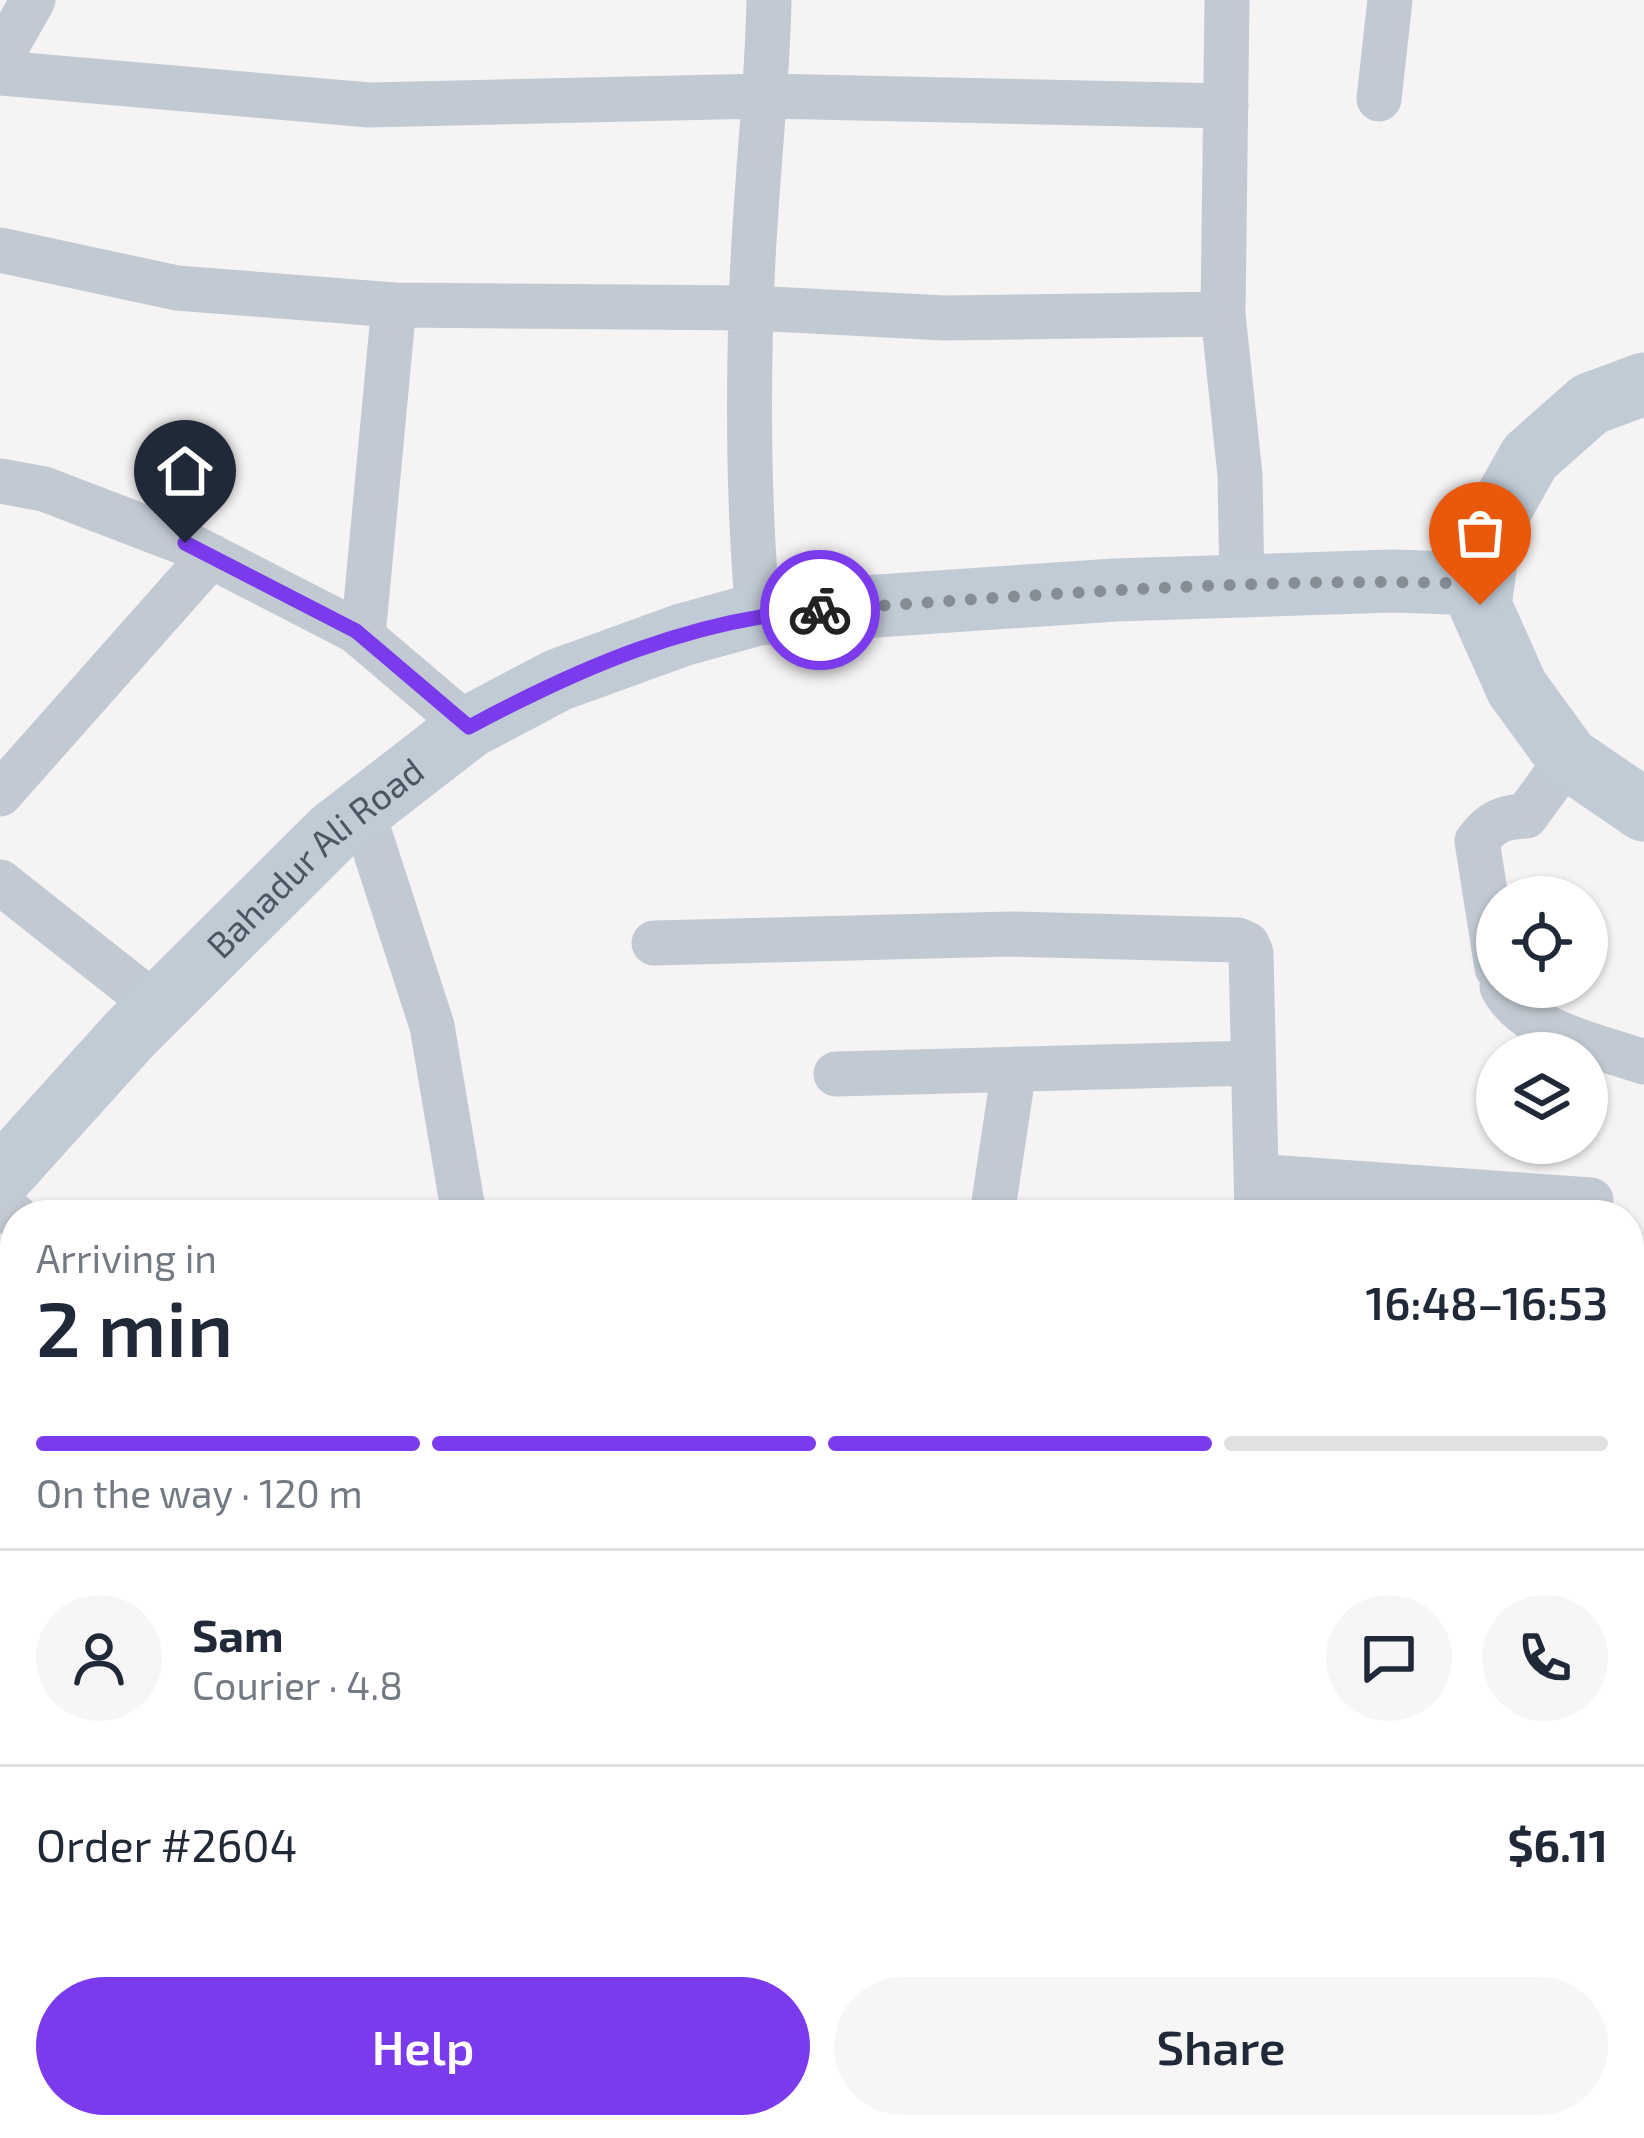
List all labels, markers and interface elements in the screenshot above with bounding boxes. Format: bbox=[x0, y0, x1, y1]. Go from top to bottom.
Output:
pin bbox=[134, 420, 236, 543]
icon: home bbox=[152, 438, 218, 504]
pin bbox=[1429, 482, 1531, 605]
icon: bag bbox=[1447, 500, 1513, 566]
courier bbox=[760, 550, 880, 670]
icon: bike bbox=[787, 577, 853, 643]
street label: Bahadur Ali Road bbox=[197, 748, 431, 966]
map controls bbox=[1476, 876, 1608, 1164]
button: locate bbox=[1476, 876, 1608, 1008]
button: layers bbox=[1476, 1032, 1608, 1164]
text: Arriving in bbox=[36, 1234, 217, 1281]
text: 16:48–16:53 bbox=[1365, 1275, 1608, 1329]
text: 2 min bbox=[36, 1279, 233, 1373]
text: On the way · 120 m bbox=[36, 1469, 363, 1516]
button: person bbox=[36, 1595, 162, 1721]
button: chat bbox=[1326, 1595, 1452, 1721]
button: phone bbox=[1482, 1595, 1608, 1721]
text: Sam bbox=[192, 1607, 284, 1661]
text: Courier · 4.8 bbox=[192, 1661, 403, 1708]
text: Order #2604 bbox=[36, 1817, 297, 1871]
text: $6.11 bbox=[1507, 1817, 1608, 1871]
button: Help bbox=[36, 1977, 810, 2115]
button: Share bbox=[834, 1977, 1608, 2115]

